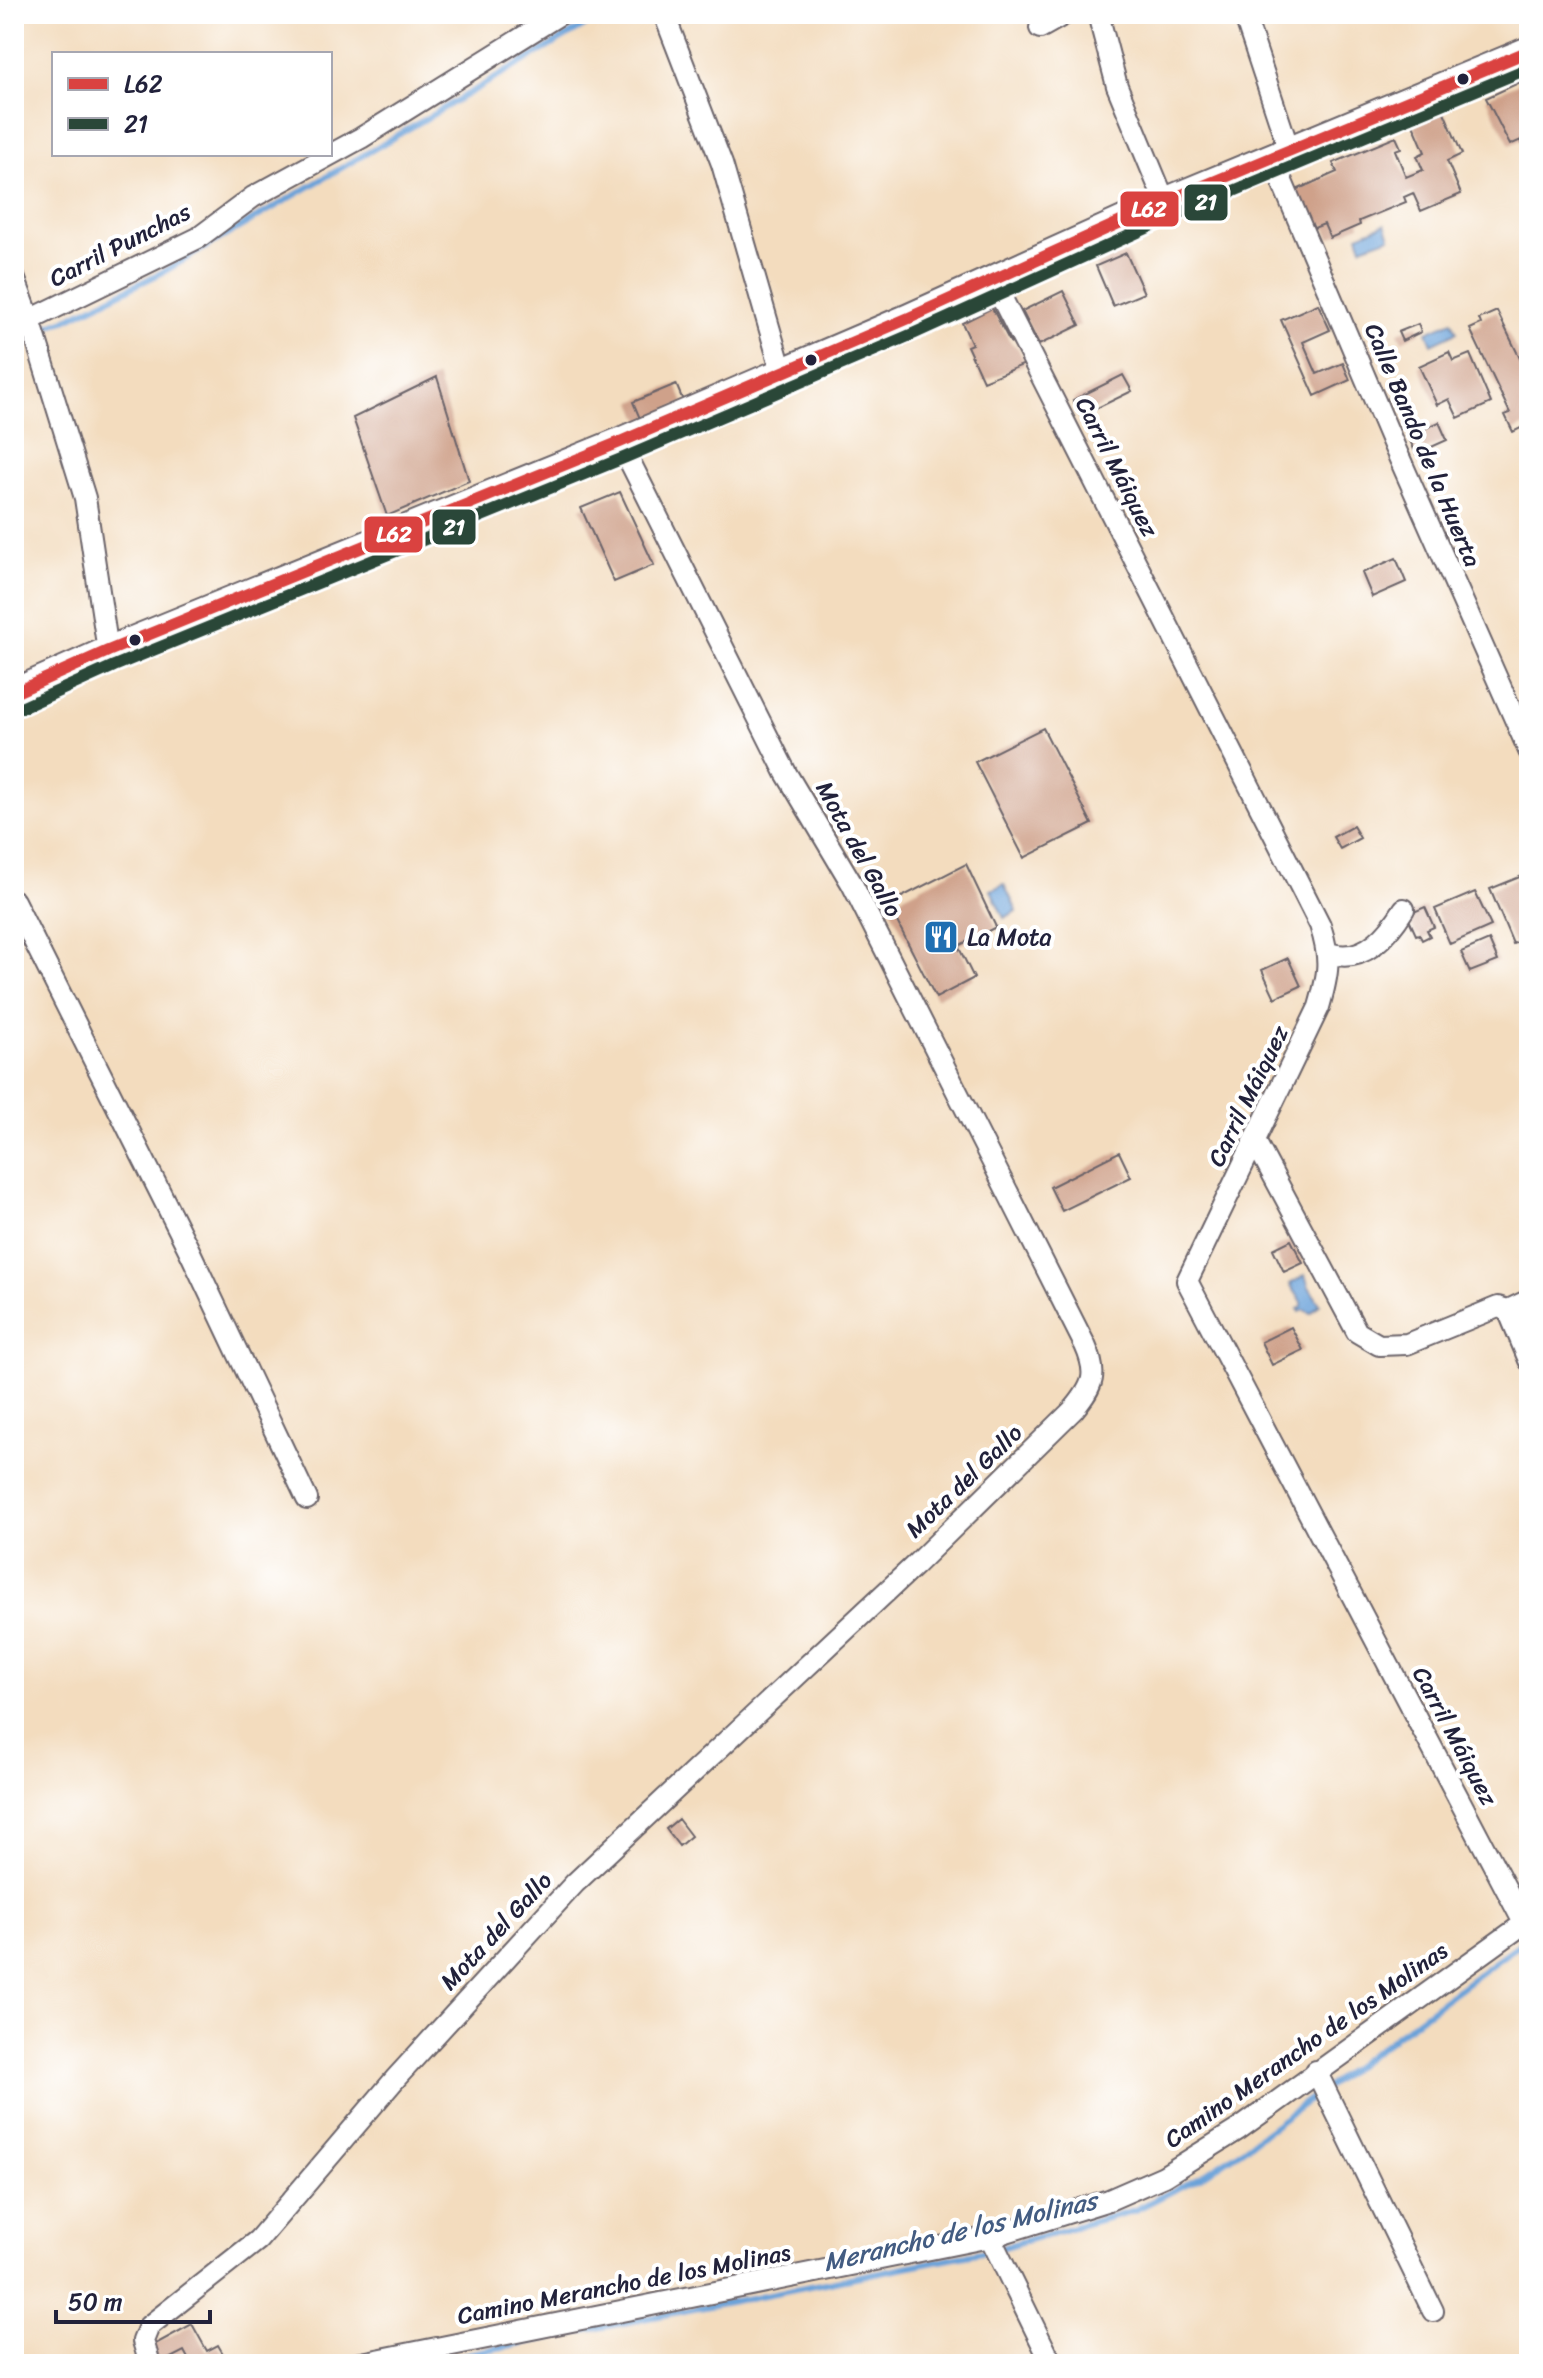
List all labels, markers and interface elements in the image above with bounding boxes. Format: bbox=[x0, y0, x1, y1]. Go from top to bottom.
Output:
legend bbox=[52, 52, 332, 156]
text: L62 bbox=[124, 63, 163, 105]
unlabelled marker bbox=[1455, 71, 1471, 87]
text: 21 bbox=[124, 103, 148, 145]
line badge: 21 bbox=[1183, 183, 1229, 222]
text: 21 bbox=[1194, 183, 1218, 222]
line badge: L62 bbox=[1119, 190, 1180, 228]
text: L62 bbox=[1131, 190, 1167, 229]
street label: Carril Punchas bbox=[42, 191, 199, 299]
street label: Calle Bando de la Huerta bbox=[1353, 316, 1493, 574]
unlabelled marker bbox=[803, 352, 819, 368]
street label: Carril Máiquez bbox=[1064, 389, 1171, 545]
line badge: 21 bbox=[431, 508, 477, 546]
text: 21 bbox=[442, 508, 466, 547]
line badge: L62 bbox=[363, 515, 424, 554]
text: L62 bbox=[376, 515, 412, 554]
unlabelled marker bbox=[127, 632, 143, 648]
street label: Mota del Gallo bbox=[804, 773, 914, 925]
place label: La Mota bbox=[967, 916, 1052, 958]
restaurant icon: La Mota bbox=[922, 918, 960, 956]
street label: Carril Máiquez bbox=[1196, 1018, 1301, 1174]
street label: Mota del Gallo bbox=[895, 1414, 1033, 1548]
street label: Carril Máiquez bbox=[1401, 1659, 1510, 1814]
street label: Mota del Gallo bbox=[429, 1862, 563, 2000]
street label: Camino Merancho de los Molinas bbox=[1155, 1931, 1457, 2159]
water label: Merancho de los Molinas bbox=[819, 2176, 1104, 2285]
street label: Camino Merancho de los Molinas bbox=[454, 2231, 794, 2337]
scale bar bbox=[56, 2274, 210, 2324]
text: 50 m bbox=[68, 2281, 123, 2323]

